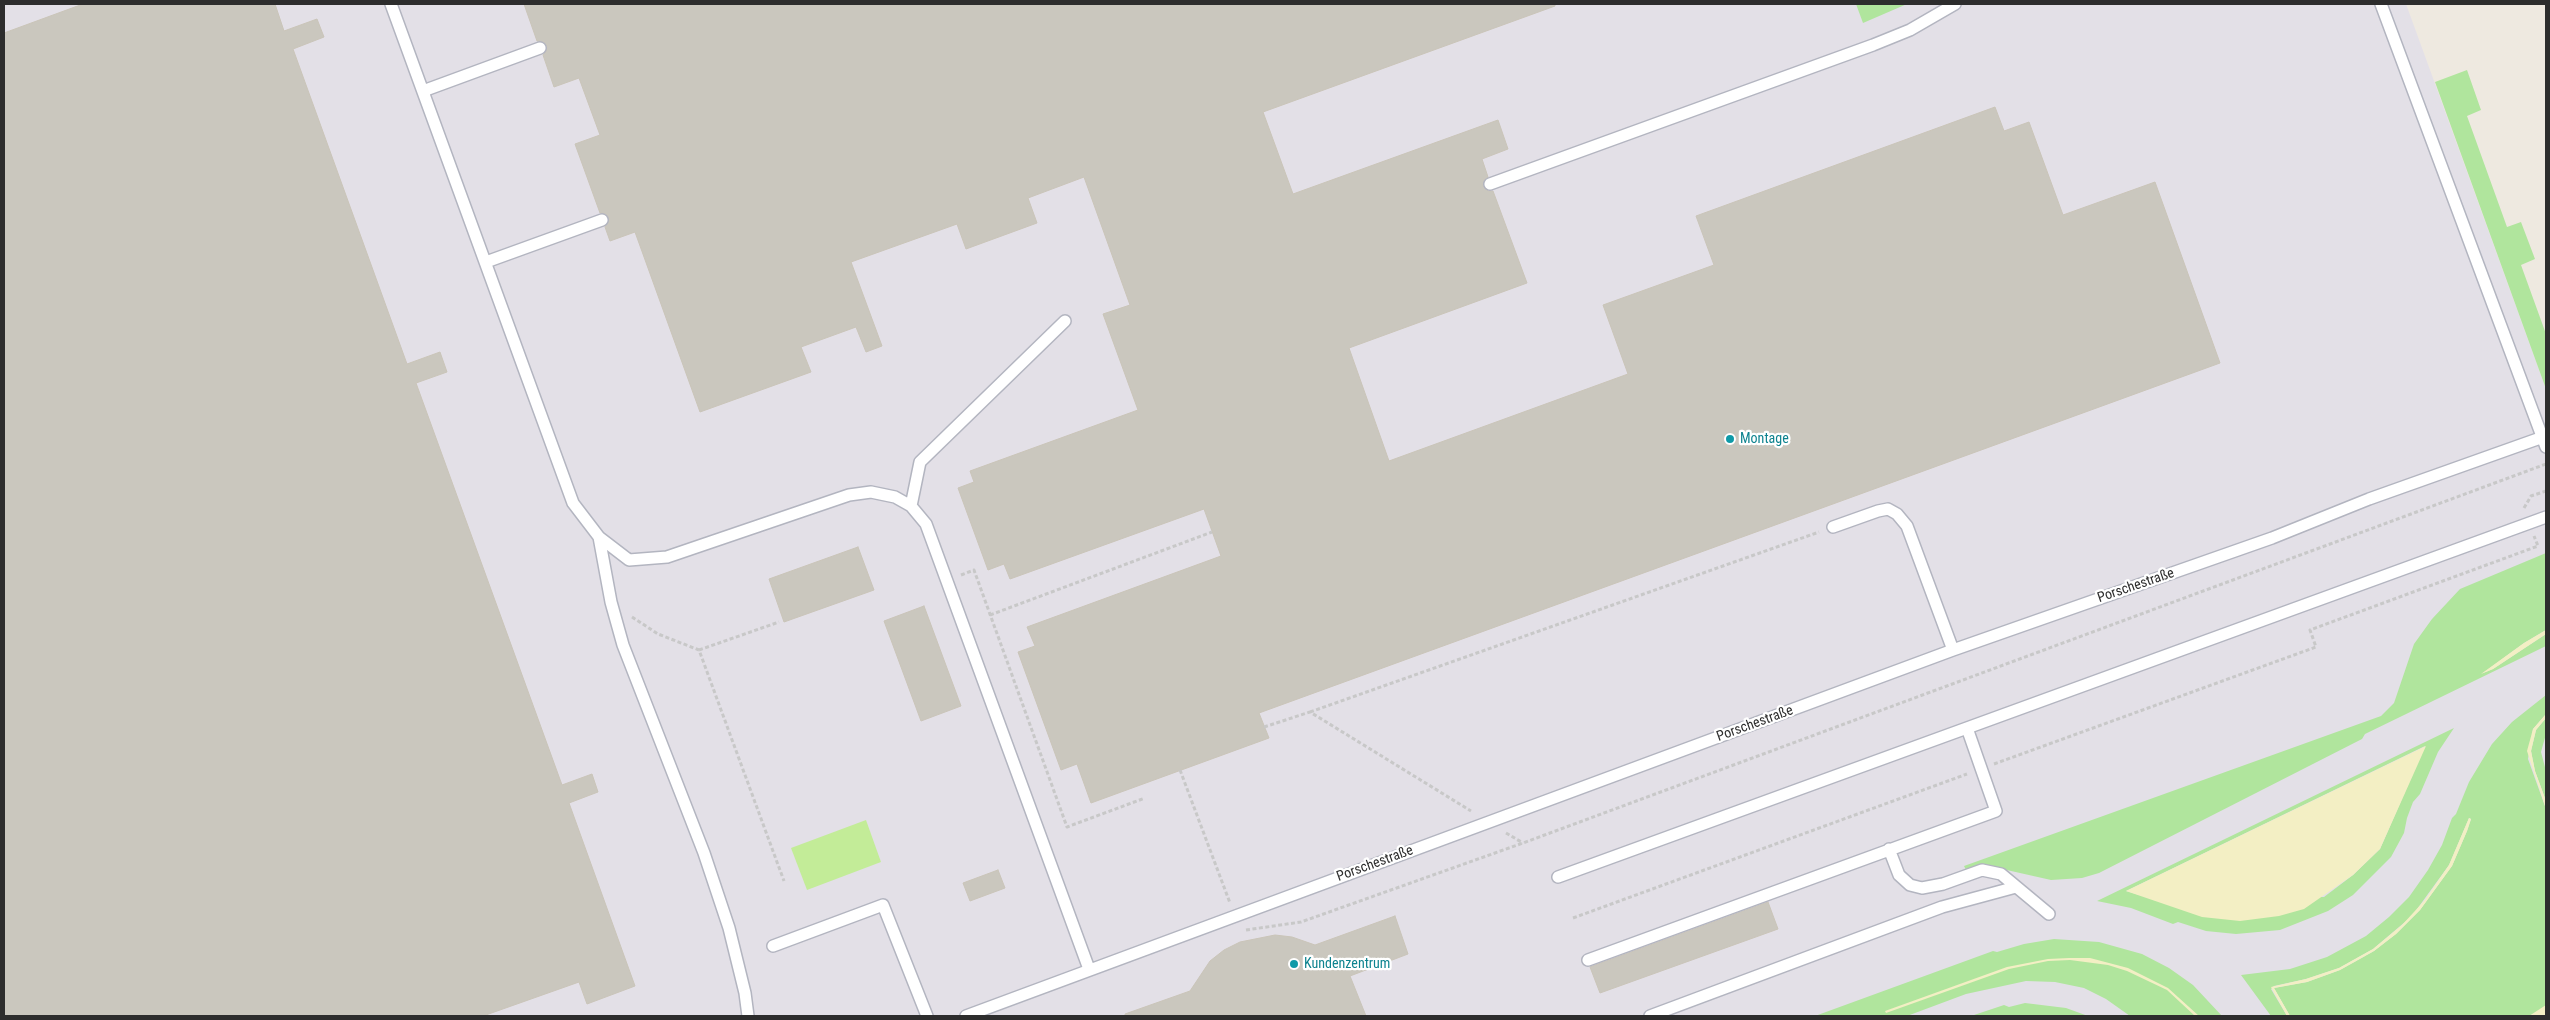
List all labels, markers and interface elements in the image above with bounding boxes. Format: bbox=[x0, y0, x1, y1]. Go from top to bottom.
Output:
place label: Montage bbox=[1740, 431, 1789, 447]
marker: Montage bbox=[1724, 433, 1736, 445]
street label: Porschestraße bbox=[2095, 565, 2177, 607]
street label: Porschestraße bbox=[1714, 702, 1796, 746]
street label: Porschestraße bbox=[1334, 842, 1416, 886]
place label: Kundenzentrum bbox=[1304, 956, 1390, 972]
marker: Kundenzentrum bbox=[1288, 958, 1300, 970]

